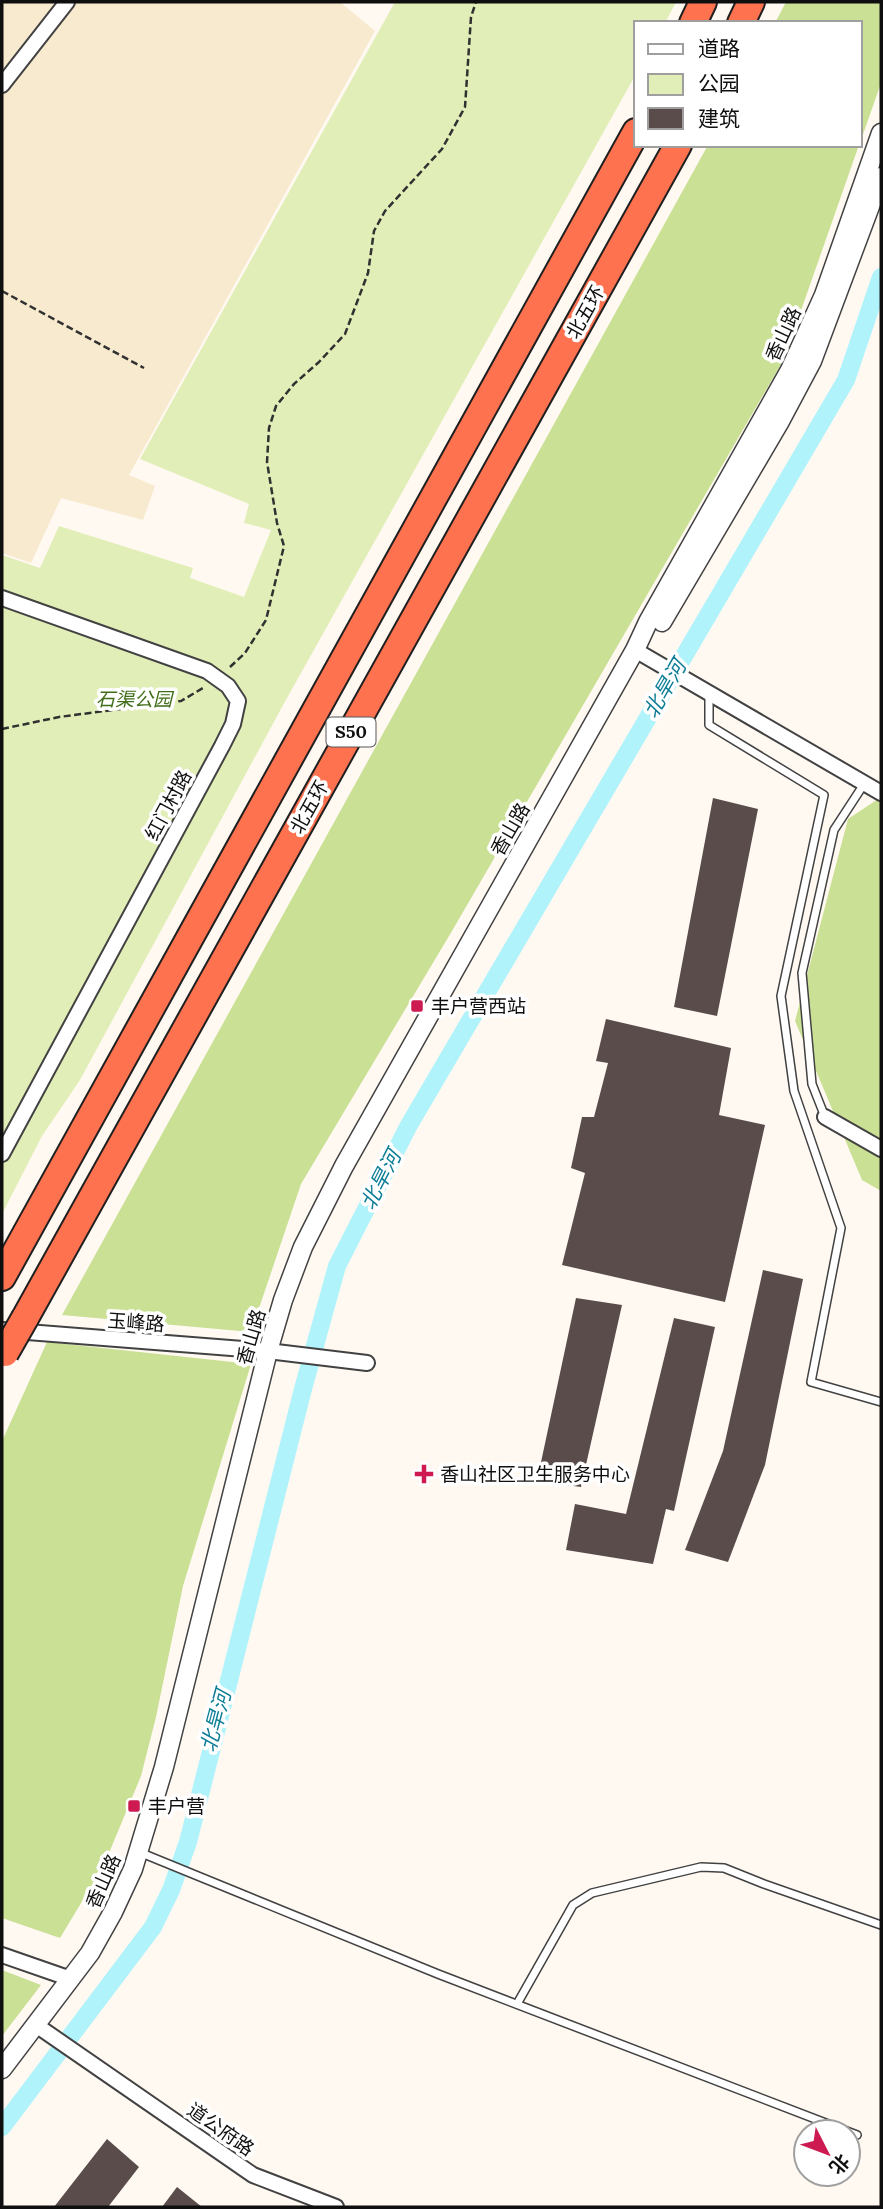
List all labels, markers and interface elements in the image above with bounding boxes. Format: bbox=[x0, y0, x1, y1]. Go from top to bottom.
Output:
legend bbox=[634, 21, 862, 147]
text: 道路 bbox=[698, 35, 740, 62]
text: 公园 bbox=[698, 70, 740, 97]
text: 建筑 bbox=[698, 105, 740, 132]
street label: 北五环 bbox=[561, 281, 609, 343]
street label: 香山路 bbox=[760, 303, 806, 365]
water label: 北旱河 bbox=[637, 651, 694, 723]
park label: 石渠公园 bbox=[96, 687, 175, 711]
road number: S50 bbox=[326, 718, 376, 746]
street label: 红门村路 bbox=[140, 766, 196, 844]
street label: 北五环 bbox=[285, 776, 333, 838]
street label: 香山路 bbox=[485, 798, 535, 860]
place label: 丰户营西站 bbox=[431, 994, 526, 1018]
marker: 丰户营西站 bbox=[409, 998, 425, 1014]
water label: 北旱河 bbox=[354, 1142, 409, 1214]
street label: 香山路 bbox=[232, 1306, 270, 1368]
street label: 玉峰路 bbox=[107, 1308, 165, 1336]
place label: 香山社区卫生服务中心 bbox=[440, 1462, 630, 1486]
marker: 香山社区卫生服务中心 bbox=[414, 1464, 434, 1484]
water label: 北旱河 bbox=[194, 1683, 238, 1755]
place label: 丰户营 bbox=[148, 1794, 205, 1818]
marker: 丰户营 bbox=[126, 1798, 142, 1814]
street label: 香山路 bbox=[80, 1850, 126, 1912]
street label: 道公府路 bbox=[183, 2097, 259, 2161]
north arrow bbox=[792, 2118, 862, 2188]
text: 北 bbox=[824, 2149, 855, 2179]

